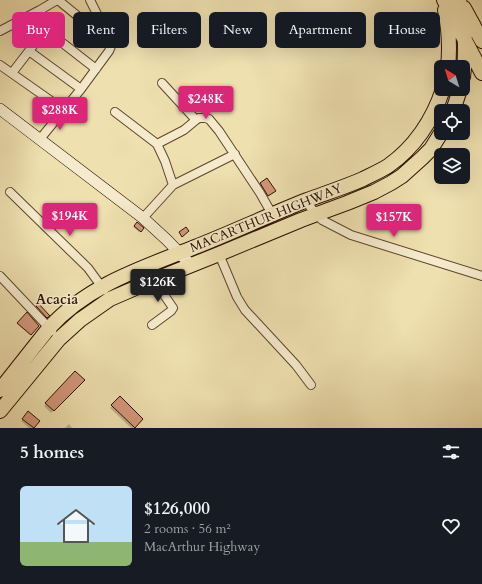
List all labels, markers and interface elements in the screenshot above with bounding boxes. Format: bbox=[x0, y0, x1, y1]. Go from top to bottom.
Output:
chip: Buy bbox=[12, 12, 65, 48]
chip: Rent bbox=[73, 12, 129, 48]
chip: Filters bbox=[137, 12, 201, 48]
chip: New bbox=[209, 12, 267, 48]
chip: Apartment bbox=[275, 12, 366, 48]
chip: House bbox=[374, 12, 440, 48]
north arrow bbox=[434, 60, 470, 96]
map controls bbox=[434, 60, 470, 184]
pin: $248K bbox=[178, 86, 234, 120]
text: $248K bbox=[187, 90, 225, 108]
pin: $288K bbox=[32, 97, 88, 131]
text: $288K bbox=[41, 101, 79, 119]
button: locate bbox=[434, 104, 470, 140]
button: layers bbox=[434, 148, 470, 184]
street label: MACARTHUR HIGHWAY bbox=[187, 179, 345, 257]
pin: $194K bbox=[42, 203, 98, 237]
pin: $157K bbox=[366, 204, 422, 238]
text: $194K bbox=[51, 207, 89, 225]
text: $157K bbox=[375, 208, 413, 226]
pin: $126K bbox=[130, 269, 186, 303]
text: $126K bbox=[139, 273, 177, 291]
district label: Acacia bbox=[36, 290, 78, 309]
text: 5 homes bbox=[20, 441, 84, 464]
icon: filters bbox=[440, 441, 462, 463]
text: $126,000 bbox=[144, 497, 210, 520]
icon: home bbox=[52, 502, 100, 550]
icon: heart bbox=[440, 515, 462, 537]
text: 2 rooms · 56 m² bbox=[144, 520, 231, 538]
text: MacArthur Highway bbox=[144, 538, 260, 556]

